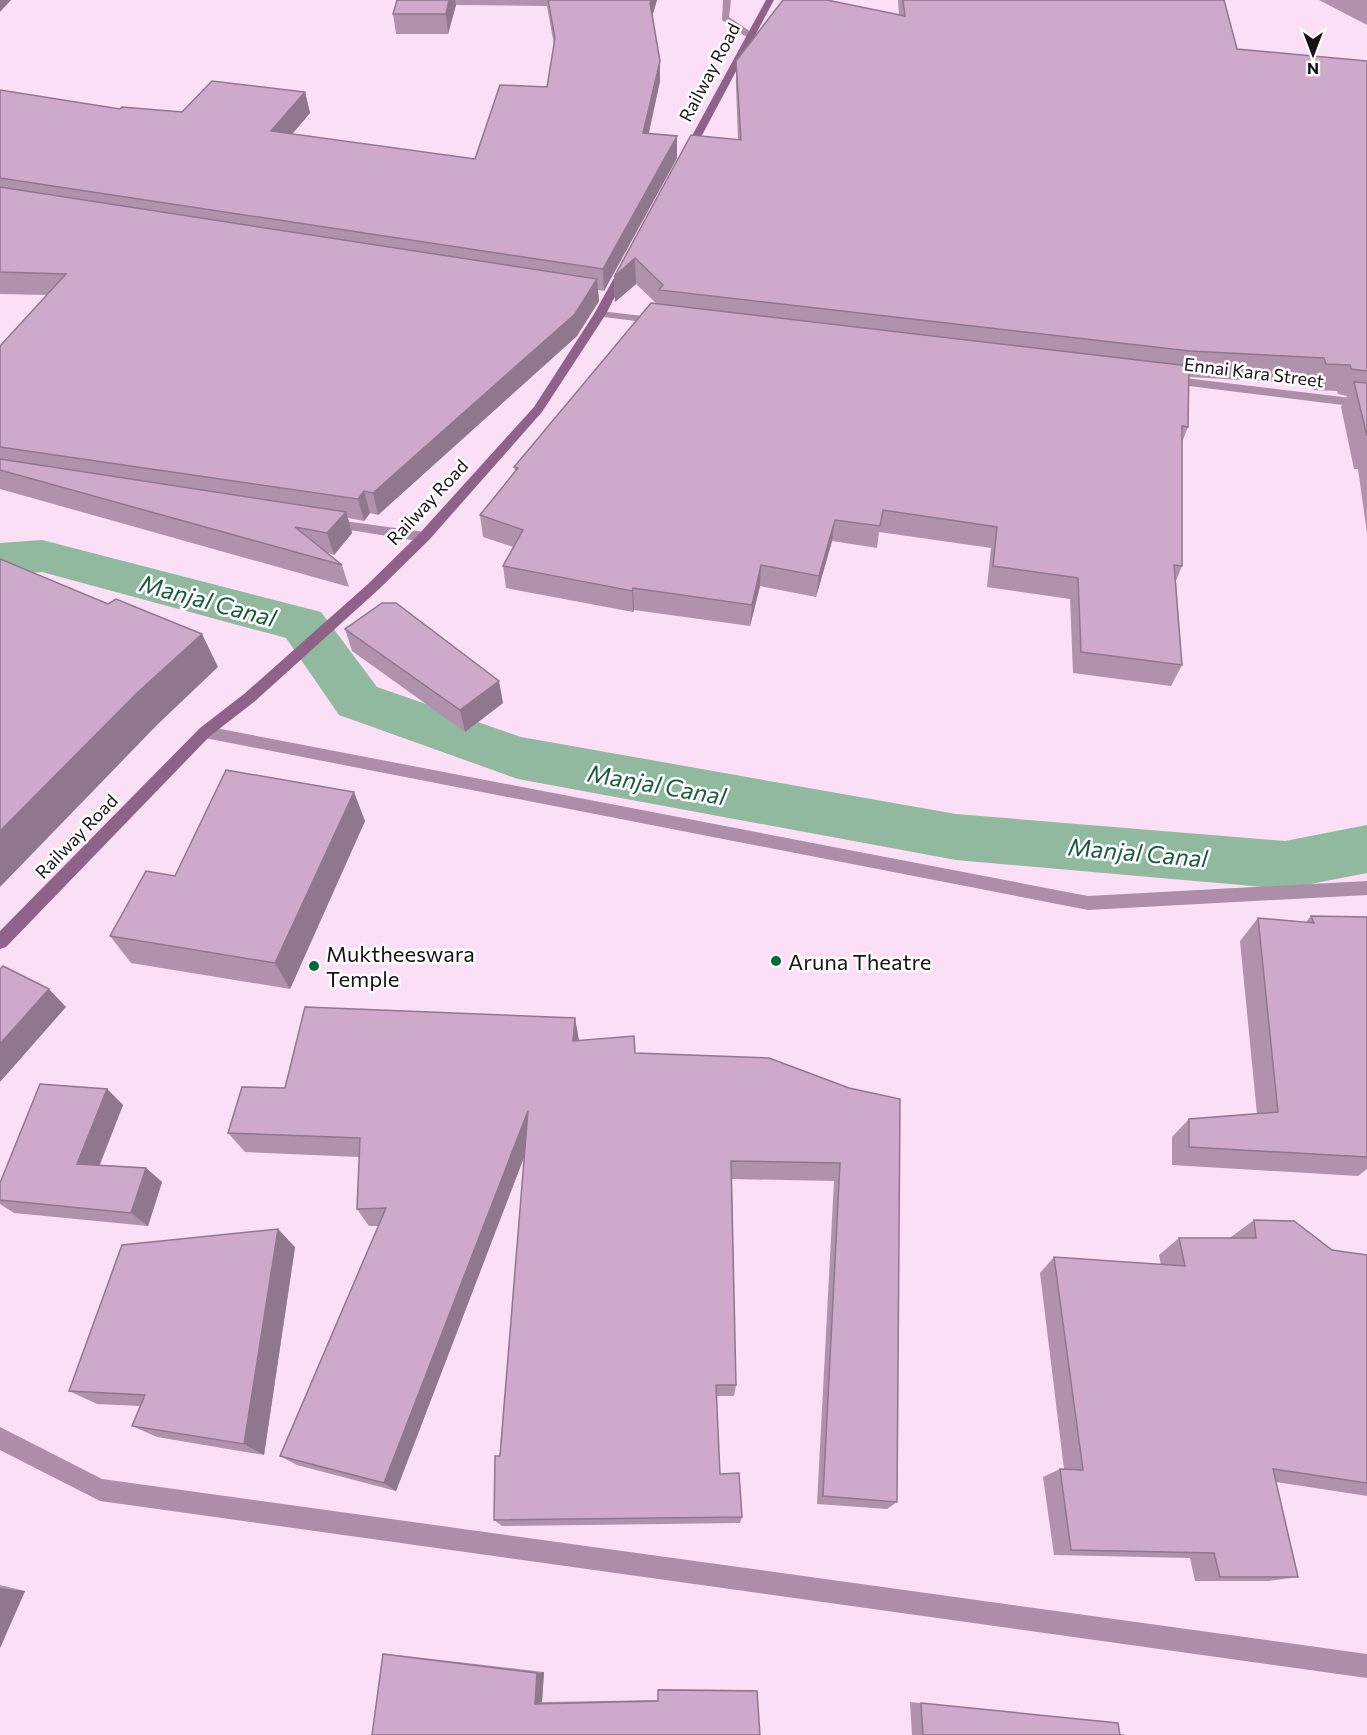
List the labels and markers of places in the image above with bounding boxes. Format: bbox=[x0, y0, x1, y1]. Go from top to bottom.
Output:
place label: Muktheeswara Temple bbox=[326, 940, 475, 992]
place label: Aruna Theatre bbox=[788, 948, 931, 975]
marker: Aruna Theatre bbox=[769, 954, 783, 968]
marker: Muktheeswara Temple bbox=[307, 959, 321, 973]

